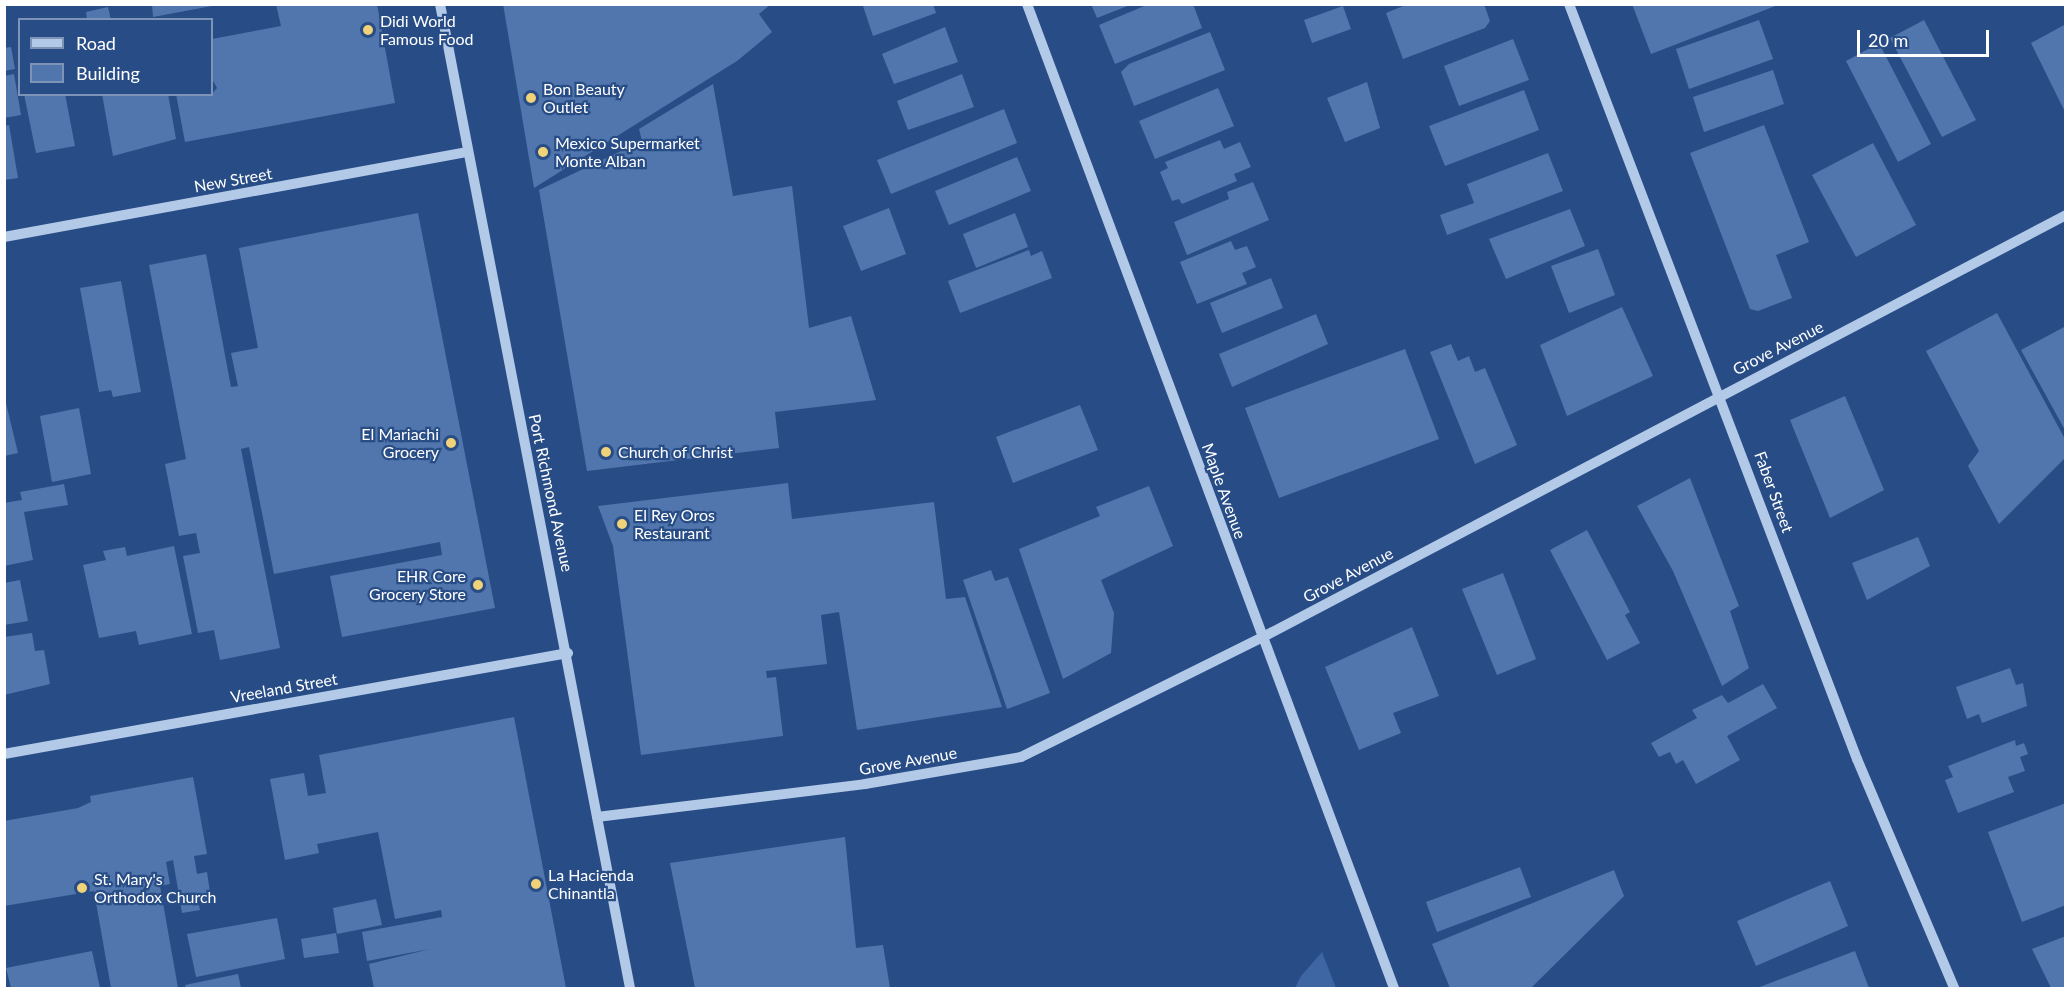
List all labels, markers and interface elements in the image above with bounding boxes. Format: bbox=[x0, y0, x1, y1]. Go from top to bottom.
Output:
place label: Didi World Famous Food bbox=[380, 11, 473, 49]
legend bbox=[18, 18, 213, 96]
scale bar bbox=[1860, 18, 1992, 56]
marker: Didi World Famous Food bbox=[361, 23, 375, 37]
text: 20 m bbox=[1868, 29, 1908, 51]
text: Road bbox=[76, 32, 116, 54]
text: Building bbox=[76, 62, 140, 84]
place label: Bon Beauty Outlet bbox=[543, 79, 625, 117]
marker: Bon Beauty Outlet bbox=[524, 91, 538, 105]
place label: Mexico Supermarket Monte Alban bbox=[555, 133, 700, 171]
marker: Mexico Supermarket Monte Alban bbox=[536, 145, 550, 159]
street label: New Street bbox=[192, 164, 274, 196]
street label: Grove Avenue bbox=[1729, 317, 1827, 379]
street label: Port Richmond Avenue bbox=[525, 412, 577, 574]
place label: El Mariachi Grocery bbox=[361, 424, 439, 462]
marker: El Mariachi Grocery bbox=[444, 436, 458, 450]
street label: Maple Avenue bbox=[1198, 440, 1250, 542]
place label: Church of Christ bbox=[618, 442, 733, 462]
marker: Church of Christ bbox=[599, 445, 613, 459]
street label: Faber Street bbox=[1750, 449, 1798, 535]
place label: El Rey Oros Restaurant bbox=[634, 505, 715, 543]
marker: El Rey Oros Restaurant bbox=[615, 517, 629, 531]
street label: Grove Avenue bbox=[1300, 543, 1396, 607]
place label: EHR Core Grocery Store bbox=[369, 566, 466, 604]
marker: EHR Core Grocery Store bbox=[471, 578, 485, 592]
street label: Vreeland Street bbox=[229, 669, 339, 707]
street label: Grove Avenue bbox=[857, 743, 959, 779]
place label: La Hacienda Chinantla bbox=[548, 865, 634, 903]
place label: St. Mary's Orthodox Church bbox=[94, 869, 217, 907]
marker: La Hacienda Chinantla bbox=[529, 877, 543, 891]
marker: St. Mary's Orthodox Church bbox=[75, 881, 89, 895]

